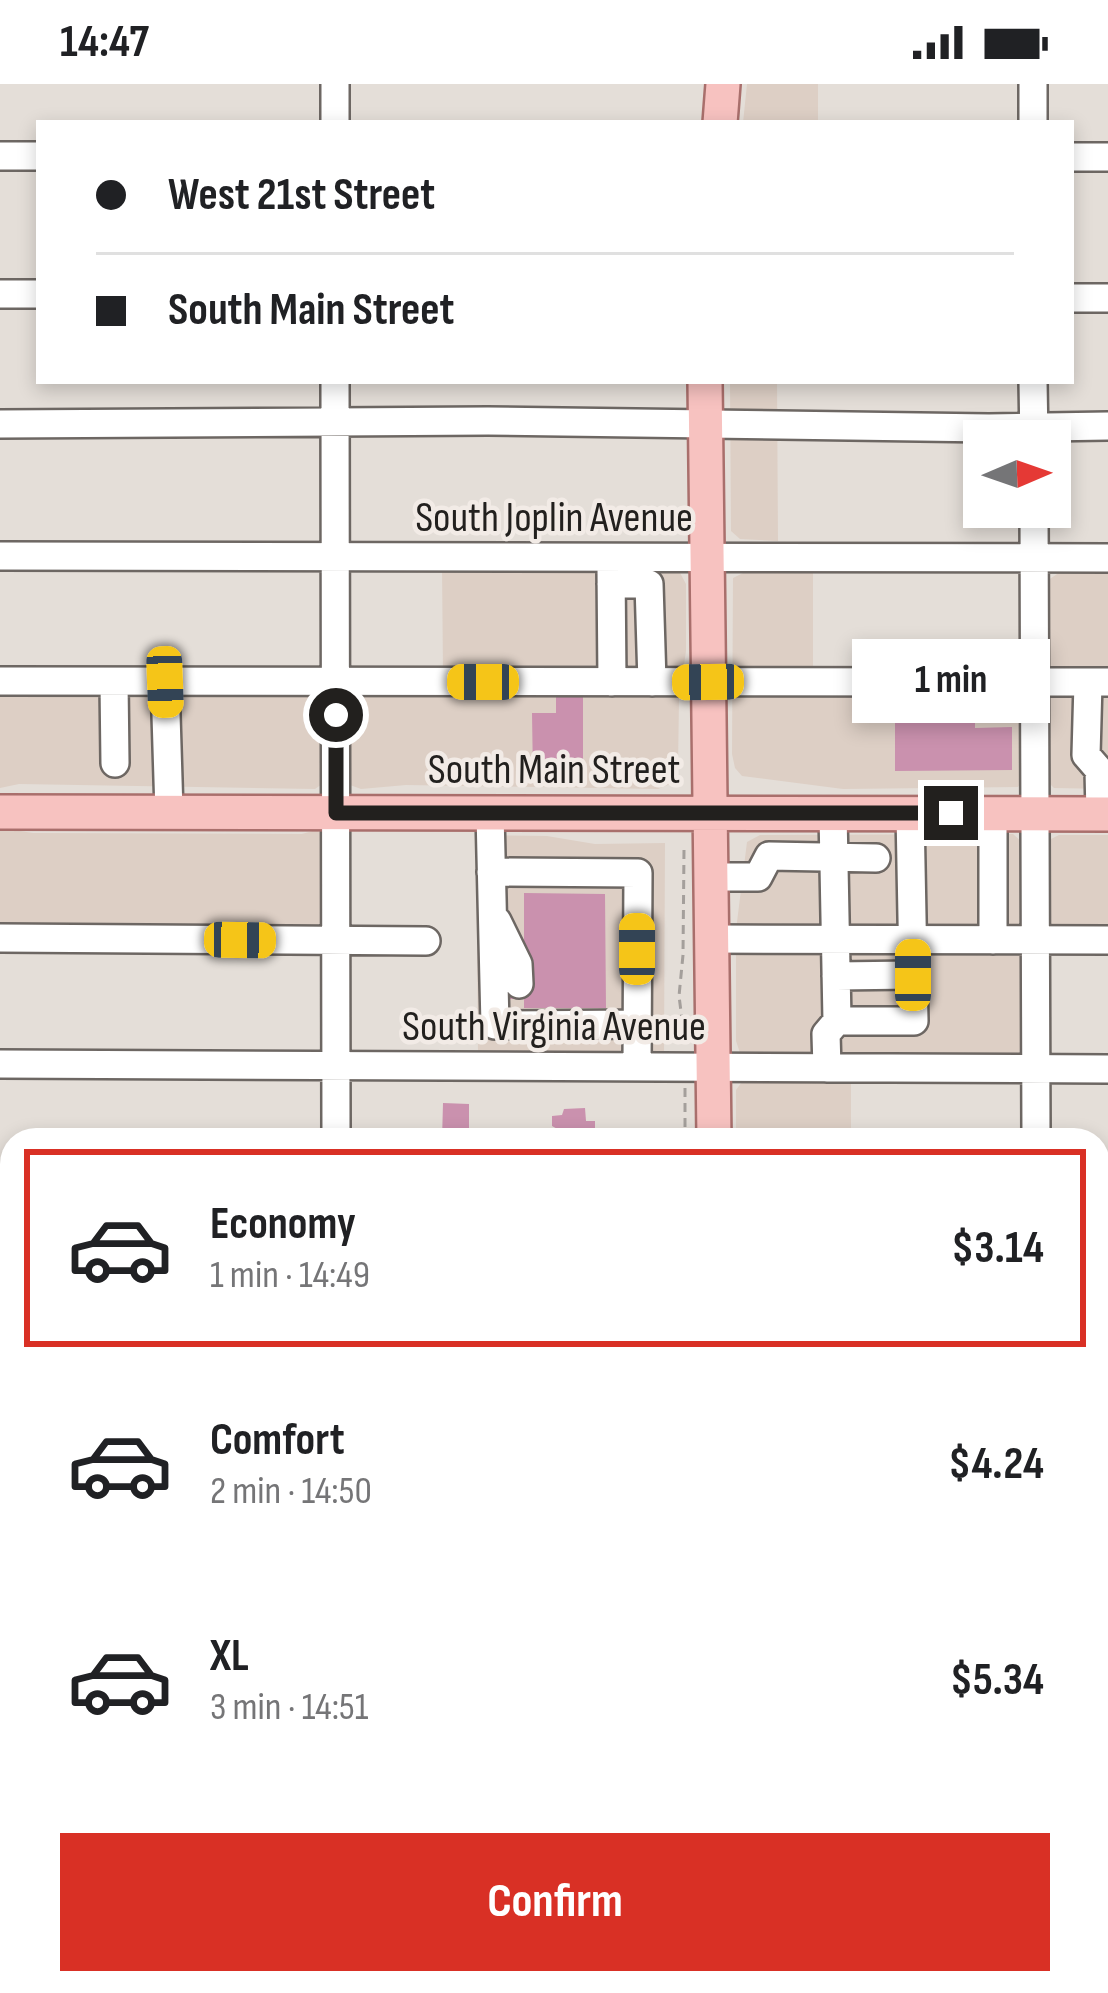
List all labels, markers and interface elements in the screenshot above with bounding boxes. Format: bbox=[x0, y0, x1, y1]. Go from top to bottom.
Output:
text: 14:47 bbox=[60, 15, 149, 70]
text: West 21st Street bbox=[168, 168, 435, 223]
text: South Main Street bbox=[168, 283, 454, 338]
north arrow bbox=[963, 420, 1071, 528]
map controls bbox=[963, 420, 1071, 528]
street label: South Joplin Avenue bbox=[415, 493, 693, 544]
callout: 1 min bbox=[852, 639, 1050, 723]
car bbox=[146, 645, 184, 719]
text: 1 min bbox=[915, 657, 987, 704]
car bbox=[672, 663, 744, 701]
car bbox=[447, 664, 519, 700]
route start bbox=[309, 688, 363, 742]
street label: South Main Street bbox=[428, 745, 680, 796]
route end bbox=[924, 786, 978, 840]
car bbox=[619, 913, 655, 985]
car bbox=[204, 921, 276, 959]
car bbox=[895, 939, 931, 1011]
street label: South Virginia Avenue bbox=[402, 1002, 706, 1053]
icon: car bbox=[66, 1194, 174, 1302]
text: Economy bbox=[210, 1197, 356, 1252]
text: $3.14 bbox=[951, 1221, 1044, 1276]
text: 1 min · 14:49 bbox=[210, 1252, 370, 1299]
icon: car bbox=[66, 1410, 174, 1518]
text: Comfort bbox=[210, 1413, 345, 1468]
text: $4.24 bbox=[948, 1437, 1044, 1492]
text: 2 min · 14:50 bbox=[210, 1468, 372, 1515]
icon: car bbox=[66, 1626, 174, 1734]
text: XL bbox=[210, 1629, 249, 1684]
text: $5.34 bbox=[950, 1653, 1044, 1708]
text: 3 min · 14:51 bbox=[210, 1684, 368, 1731]
button: Confirm bbox=[60, 1833, 1050, 1971]

